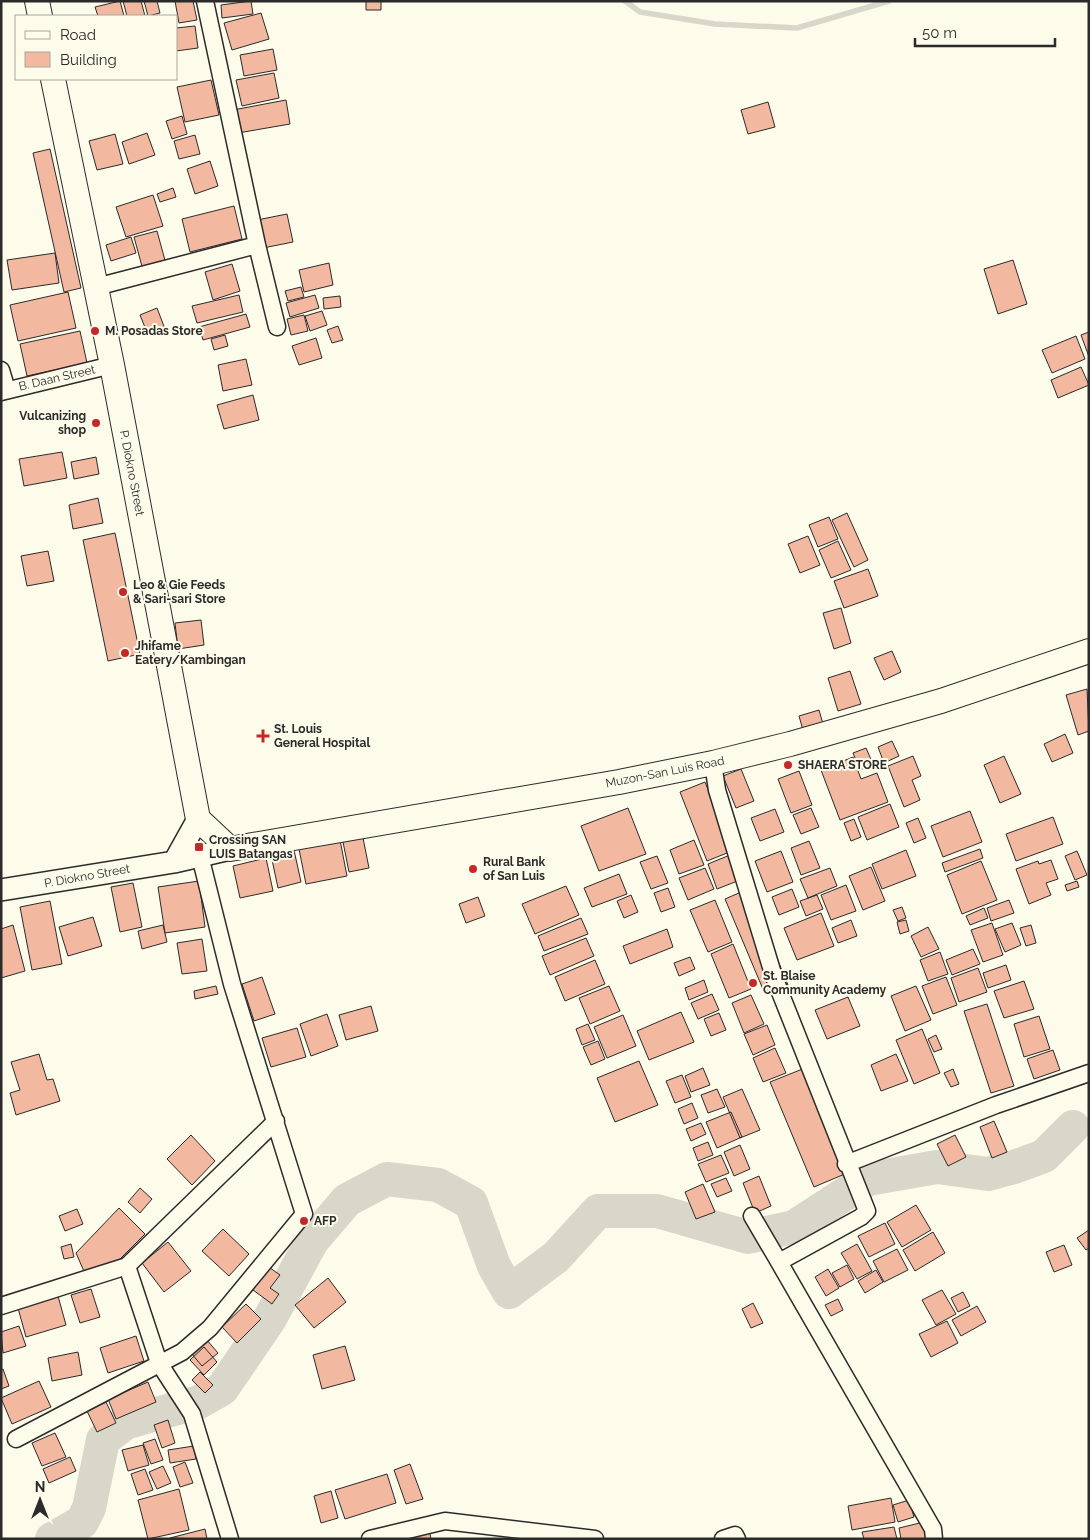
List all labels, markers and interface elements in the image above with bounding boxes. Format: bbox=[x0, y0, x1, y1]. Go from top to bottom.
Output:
legend bbox=[15, 15, 178, 80]
scale bar bbox=[915, 15, 1055, 47]
text: 50 m bbox=[922, 24, 957, 42]
text: Road bbox=[60, 26, 96, 44]
text: Building bbox=[60, 51, 117, 69]
place label: M. Posadas Store bbox=[105, 324, 203, 338]
marker: M. Posadas Store bbox=[89, 325, 101, 337]
street label: B. Daan Street bbox=[17, 362, 97, 394]
place label: Vulcanizing shop bbox=[19, 409, 86, 437]
marker: Vulcanizing shop bbox=[90, 417, 102, 429]
street label: P. Diokno Street bbox=[117, 429, 147, 517]
place label: Leo & Gie Feeds & Sari-sari Store bbox=[133, 578, 226, 606]
marker: Leo & Gie Feeds & Sari-sari Store bbox=[117, 586, 129, 598]
place label: Jhifame Eatery/Kambingan bbox=[135, 639, 246, 667]
marker: Jhifame Eatery/Kambingan bbox=[119, 647, 131, 659]
place label: St. Louis General Hospital bbox=[274, 722, 370, 750]
marker: St. Louis General Hospital bbox=[256, 729, 270, 743]
street label: Muzon-San Luis Road bbox=[604, 754, 726, 790]
place label: SHAERA STORE bbox=[798, 758, 887, 772]
marker: SHAERA STORE bbox=[782, 759, 794, 771]
place label: Crossing SAN LUIS Batangas bbox=[209, 833, 293, 861]
marker: Crossing SAN LUIS Batangas bbox=[193, 841, 205, 853]
place label: Rural Bank of San Luis bbox=[483, 855, 545, 883]
street label: P. Diokno Street bbox=[43, 862, 131, 890]
marker: Rural Bank of San Luis bbox=[467, 863, 479, 875]
place label: St. Blaise Community Academy bbox=[763, 969, 886, 997]
marker: St. Blaise Community Academy bbox=[747, 977, 759, 989]
place label: AFP bbox=[314, 1214, 337, 1228]
marker: AFP bbox=[298, 1215, 310, 1227]
north arrow bbox=[15, 1475, 65, 1525]
text: N bbox=[35, 1479, 45, 1495]

